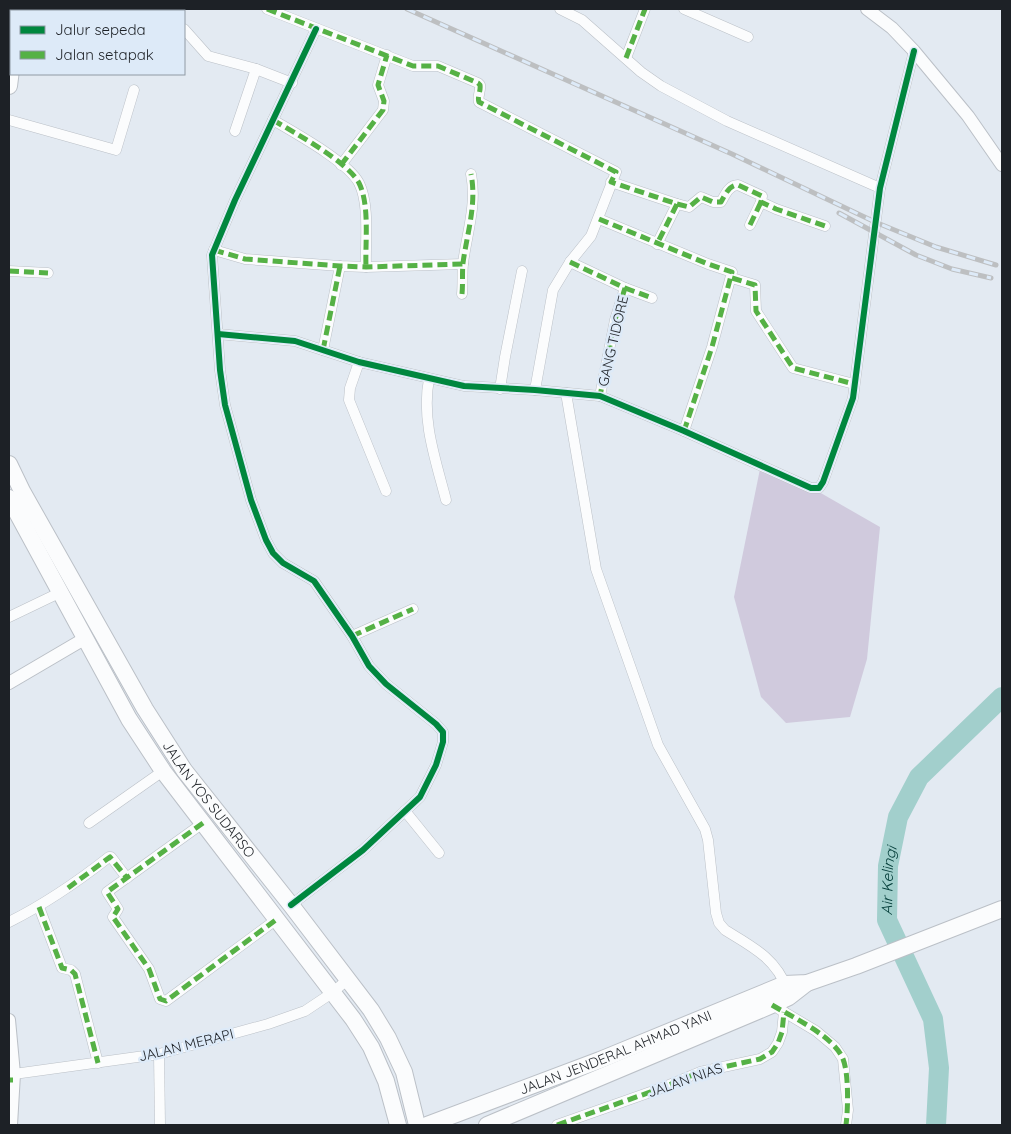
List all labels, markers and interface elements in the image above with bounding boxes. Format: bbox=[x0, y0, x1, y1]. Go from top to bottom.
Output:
legend bbox=[10, 10, 185, 75]
text: Jalur sepeda bbox=[55, 20, 146, 39]
text: Jalan setapak bbox=[55, 45, 154, 64]
street label: GANG TIDORE bbox=[594, 294, 632, 388]
street label: JALAN YOS SUDARSO bbox=[159, 738, 259, 862]
water label: Air Kelingi bbox=[877, 843, 901, 915]
street label: JALAN JENDERAL AHMAD YANI bbox=[517, 1006, 714, 1098]
street label: JALAN MERAPI bbox=[137, 1025, 235, 1065]
street label: JALAN NIAS bbox=[645, 1059, 725, 1101]

